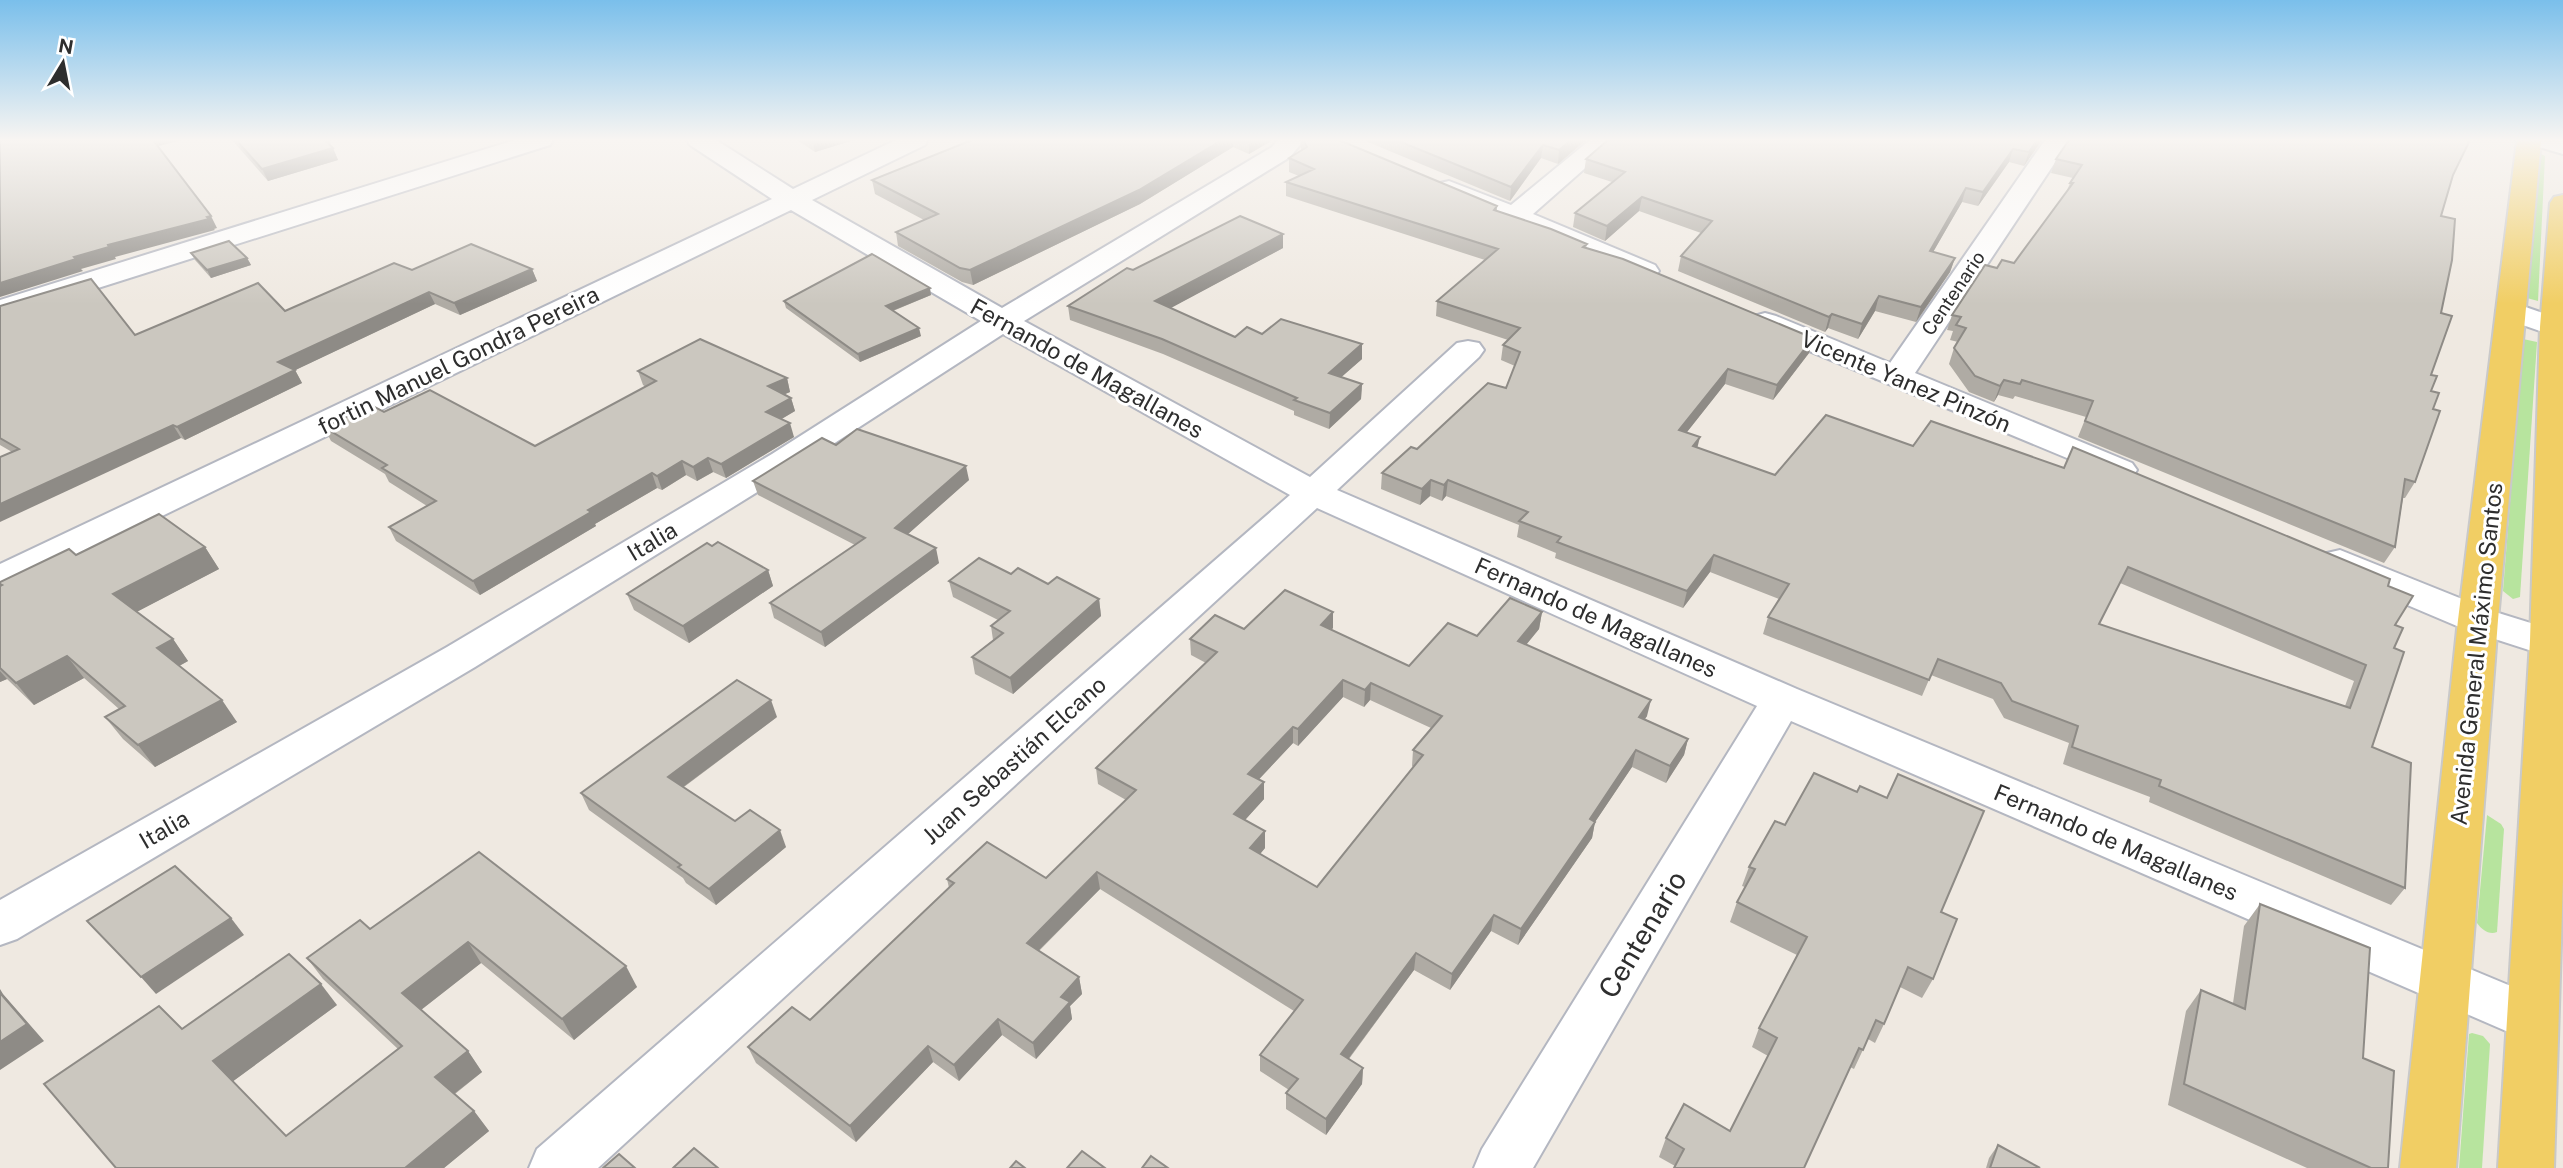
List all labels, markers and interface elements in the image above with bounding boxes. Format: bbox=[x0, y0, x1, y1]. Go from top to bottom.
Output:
north arrow bbox=[28, 28, 98, 98]
text: N bbox=[57, 34, 75, 58]
street label: Centenario bbox=[1917, 247, 1989, 339]
street label: fortin Manuel Gondra Pereira bbox=[313, 280, 603, 440]
street label: Fernando de Magallanes bbox=[966, 293, 1208, 443]
street label: Vicente Yanez Pinzón bbox=[1797, 325, 2015, 437]
street label: Avenida General Máximo Santos bbox=[2445, 481, 2507, 827]
street label: Italia bbox=[622, 516, 682, 566]
street label: Fernando de Magallanes bbox=[1471, 551, 1721, 683]
street label: Juan Sebastián Elcano bbox=[917, 670, 1111, 850]
street label: Fernando de Magallanes bbox=[1990, 778, 2242, 906]
street label: Italia bbox=[134, 804, 194, 854]
street label: Centenario bbox=[1591, 864, 1693, 1004]

